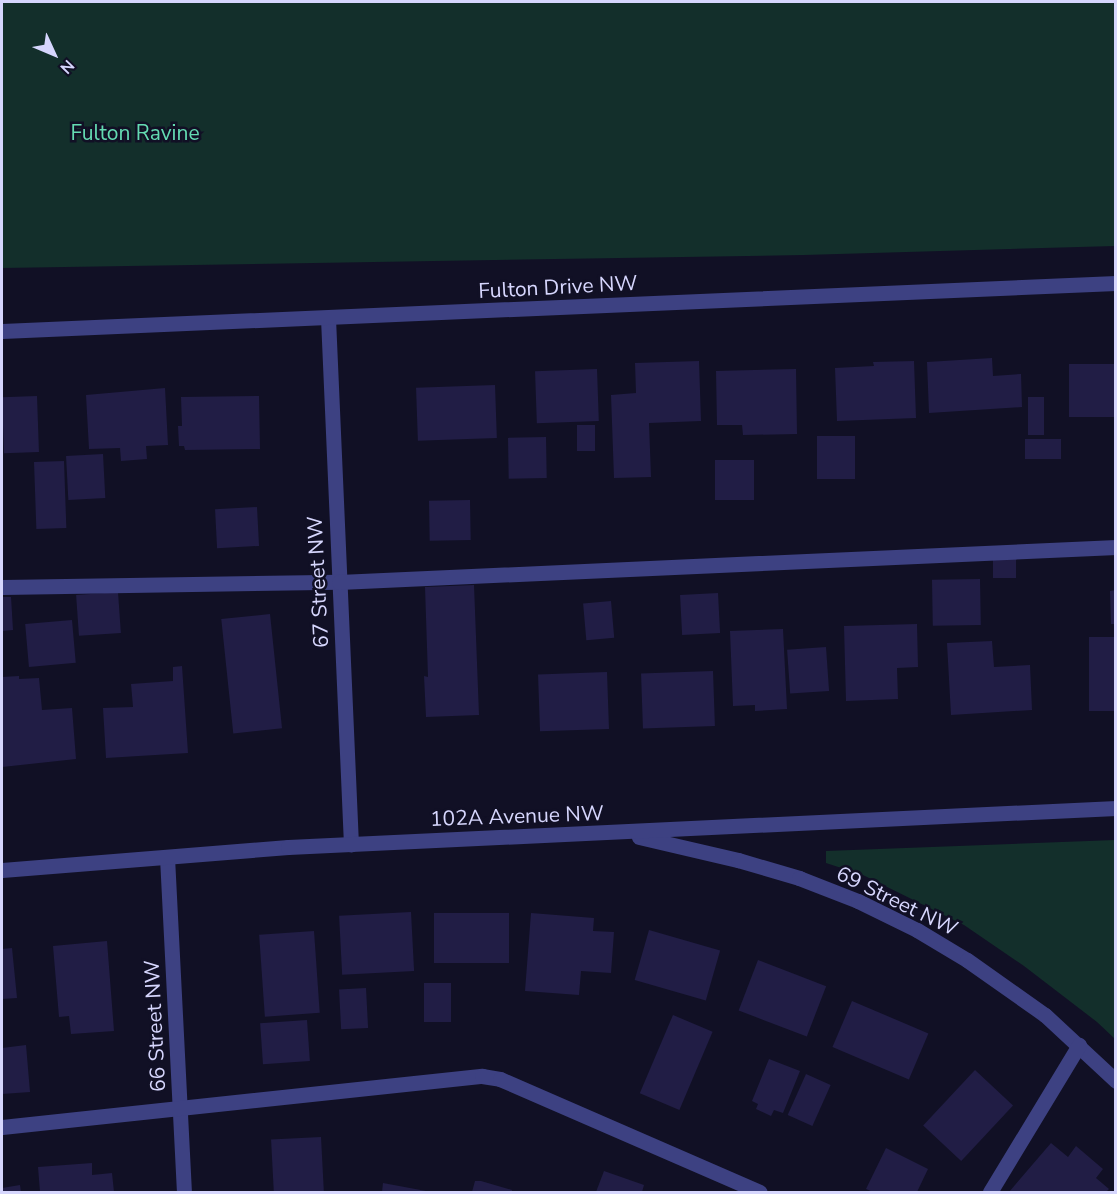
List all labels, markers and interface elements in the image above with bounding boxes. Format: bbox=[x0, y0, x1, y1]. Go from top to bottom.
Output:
north arrow bbox=[24, 24, 84, 84]
text: N bbox=[55, 55, 79, 78]
park label: Fulton Ravine bbox=[70, 120, 200, 146]
street label: Fulton Drive NW bbox=[478, 270, 638, 304]
street label: 67 Street NW bbox=[302, 515, 334, 649]
street label: 102A Avenue NW bbox=[430, 800, 604, 832]
street label: 69 Street NW bbox=[832, 861, 962, 941]
street label: 66 Street NW bbox=[139, 959, 171, 1093]

